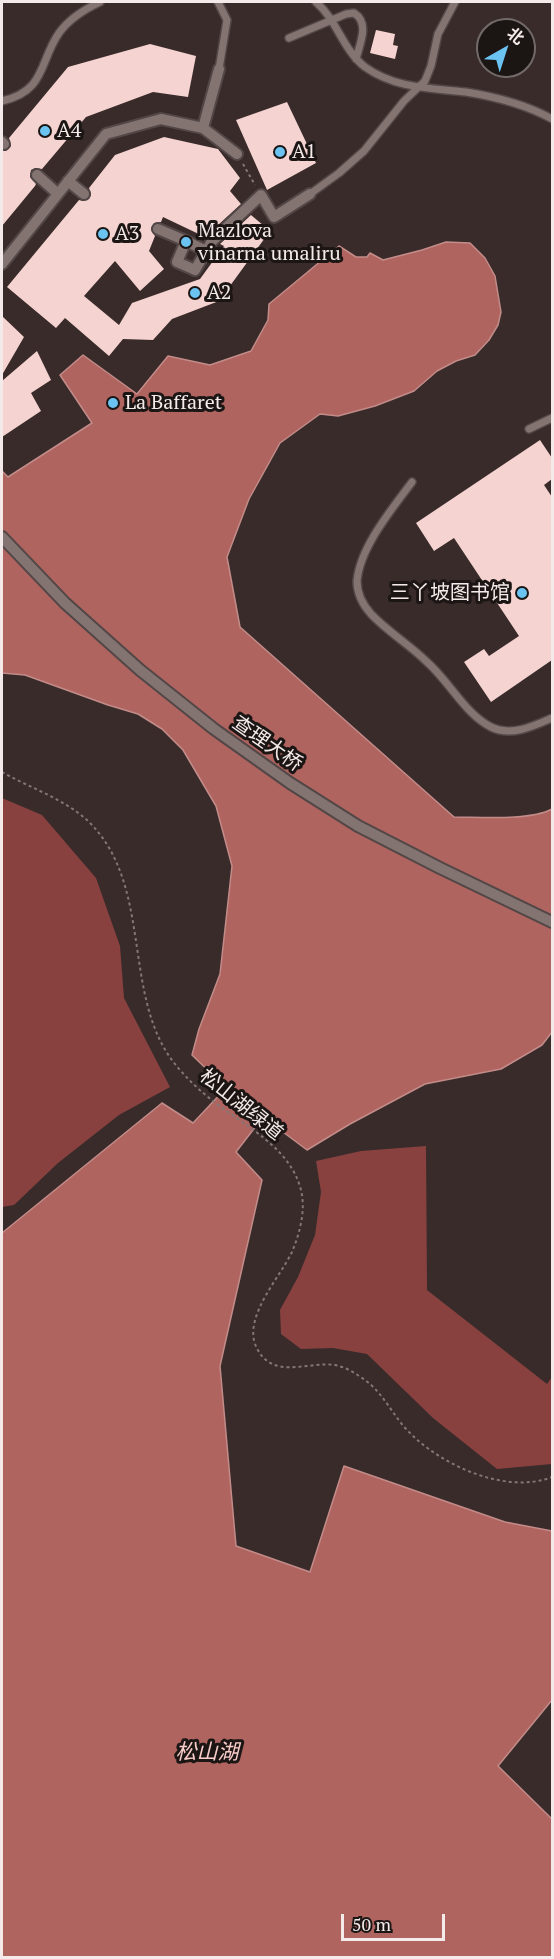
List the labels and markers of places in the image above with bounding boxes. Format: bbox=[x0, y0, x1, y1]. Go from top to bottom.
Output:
place label: A4 bbox=[57, 119, 81, 143]
marker: A4 bbox=[38, 124, 52, 138]
place label: A1 bbox=[292, 140, 316, 164]
marker: A1 bbox=[273, 145, 287, 159]
place label: Mazlova vinarna umaliru bbox=[198, 219, 341, 266]
place label: A3 bbox=[115, 222, 139, 246]
marker: A3 bbox=[96, 227, 110, 241]
marker: Mazlova vinarna umaliru bbox=[179, 235, 193, 249]
place label: A2 bbox=[207, 281, 231, 305]
marker: A2 bbox=[188, 286, 202, 300]
place label: La Baffaret bbox=[125, 391, 222, 415]
marker: La Baffaret bbox=[106, 396, 120, 410]
place label: 三丫坡图书馆 bbox=[390, 581, 510, 605]
marker: 三丫坡图书馆 bbox=[515, 586, 529, 600]

